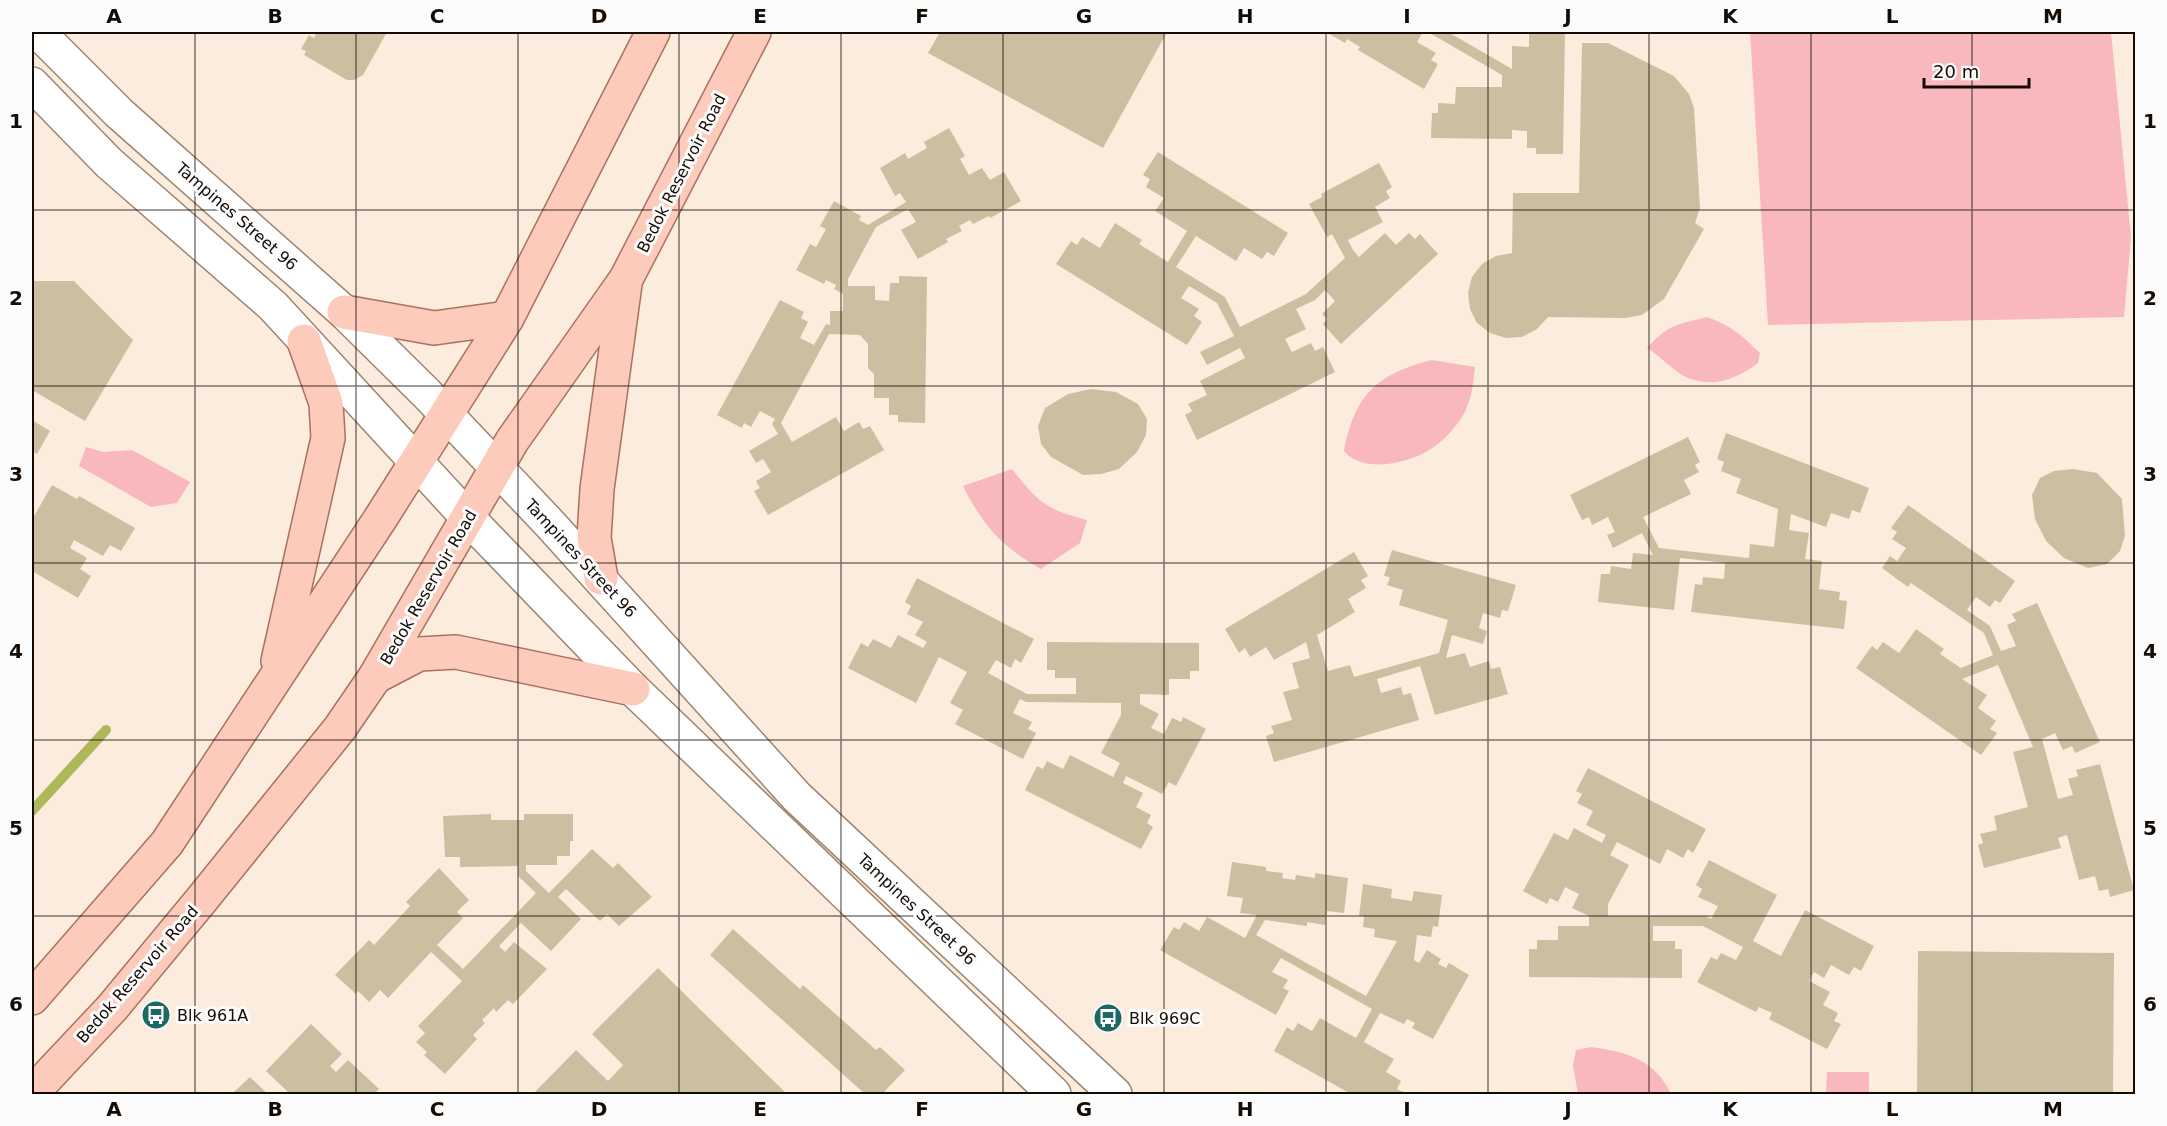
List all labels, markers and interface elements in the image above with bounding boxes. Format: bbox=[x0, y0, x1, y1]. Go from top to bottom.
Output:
text: A bbox=[106, 4, 122, 28]
text: B bbox=[267, 4, 283, 28]
text: C bbox=[430, 4, 444, 28]
text: D bbox=[591, 4, 607, 28]
text: E bbox=[753, 4, 767, 28]
text: F bbox=[915, 4, 929, 28]
text: G bbox=[1076, 4, 1092, 28]
text: H bbox=[1237, 4, 1253, 28]
text: I bbox=[1403, 4, 1411, 28]
text: J bbox=[1562, 4, 1572, 28]
text: K bbox=[1722, 4, 1739, 28]
text: L bbox=[1886, 4, 1899, 28]
text: M bbox=[2043, 4, 2063, 28]
scale bar bbox=[1924, 51, 2029, 89]
text: 20 m bbox=[1933, 61, 1979, 82]
street label: Bedok Reservoir Road bbox=[633, 91, 730, 256]
text: 1 bbox=[9, 109, 23, 133]
text: 1 bbox=[2143, 109, 2157, 133]
street label: Tampines Street 96 bbox=[171, 158, 301, 274]
text: 2 bbox=[9, 286, 23, 310]
text: 2 bbox=[2143, 286, 2157, 310]
text: 3 bbox=[9, 462, 23, 486]
text: 3 bbox=[2143, 462, 2157, 486]
street label: Tampines Street 96 bbox=[520, 495, 640, 621]
street label: Bedok Reservoir Road bbox=[376, 506, 481, 668]
text: 4 bbox=[9, 639, 23, 663]
text: 4 bbox=[2143, 639, 2157, 663]
text: 5 bbox=[9, 816, 23, 840]
text: 5 bbox=[2143, 816, 2157, 840]
street label: Tampines Street 96 bbox=[853, 849, 980, 969]
street label: Bedok Reservoir Road bbox=[73, 902, 202, 1047]
text: 6 bbox=[9, 992, 23, 1016]
text: 6 bbox=[2143, 992, 2157, 1016]
bus stop icon: Blk 961A bbox=[140, 999, 172, 1031]
bus stop icon: Blk 969C bbox=[1092, 1002, 1124, 1034]
place label: Blk 961A bbox=[177, 1006, 248, 1025]
place label: Blk 969C bbox=[1129, 1009, 1200, 1028]
text: A bbox=[106, 1097, 122, 1121]
text: B bbox=[267, 1097, 283, 1121]
text: C bbox=[430, 1097, 444, 1121]
text: D bbox=[591, 1097, 607, 1121]
text: E bbox=[753, 1097, 767, 1121]
text: F bbox=[915, 1097, 929, 1121]
text: G bbox=[1076, 1097, 1092, 1121]
text: H bbox=[1237, 1097, 1253, 1121]
text: I bbox=[1403, 1097, 1411, 1121]
text: J bbox=[1562, 1097, 1572, 1121]
text: K bbox=[1722, 1097, 1739, 1121]
text: L bbox=[1886, 1097, 1899, 1121]
text: M bbox=[2043, 1097, 2063, 1121]

